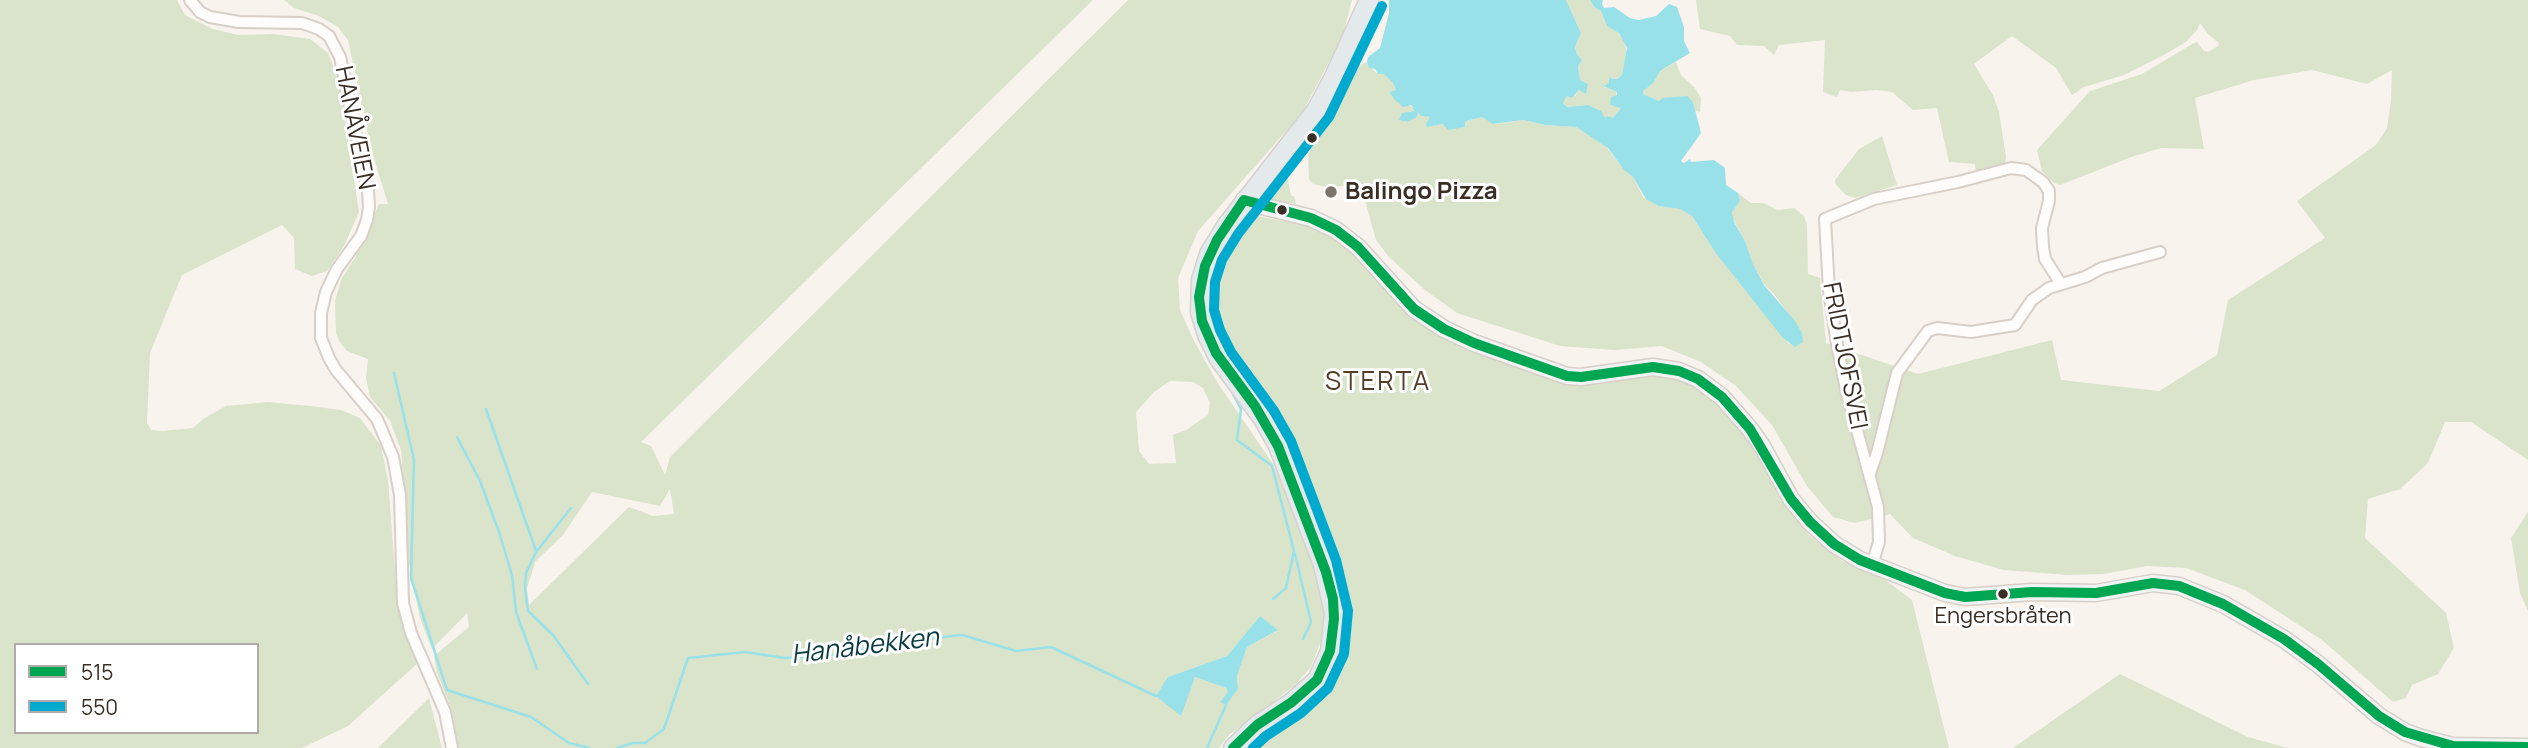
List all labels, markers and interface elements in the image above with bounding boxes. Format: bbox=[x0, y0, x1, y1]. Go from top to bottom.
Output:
street label: HANÅVEIEN bbox=[328, 64, 380, 192]
unlabelled marker bbox=[1305, 131, 1319, 145]
place label: Balingo Pizza bbox=[1345, 178, 1498, 206]
marker: Balingo Pizza bbox=[1323, 184, 1339, 200]
unlabelled marker bbox=[1275, 203, 1289, 217]
street label: FRIDTJOFSVEI bbox=[1816, 280, 1872, 432]
district label: STERTA bbox=[1326, 367, 1430, 399]
marker: Engersbråten bbox=[1996, 587, 2010, 601]
place label: Engersbråten bbox=[1934, 604, 2072, 630]
water label: Hanåbekken bbox=[789, 622, 941, 672]
legend bbox=[14, 643, 259, 734]
text: 515 bbox=[81, 658, 113, 686]
text: 550 bbox=[81, 693, 118, 721]

